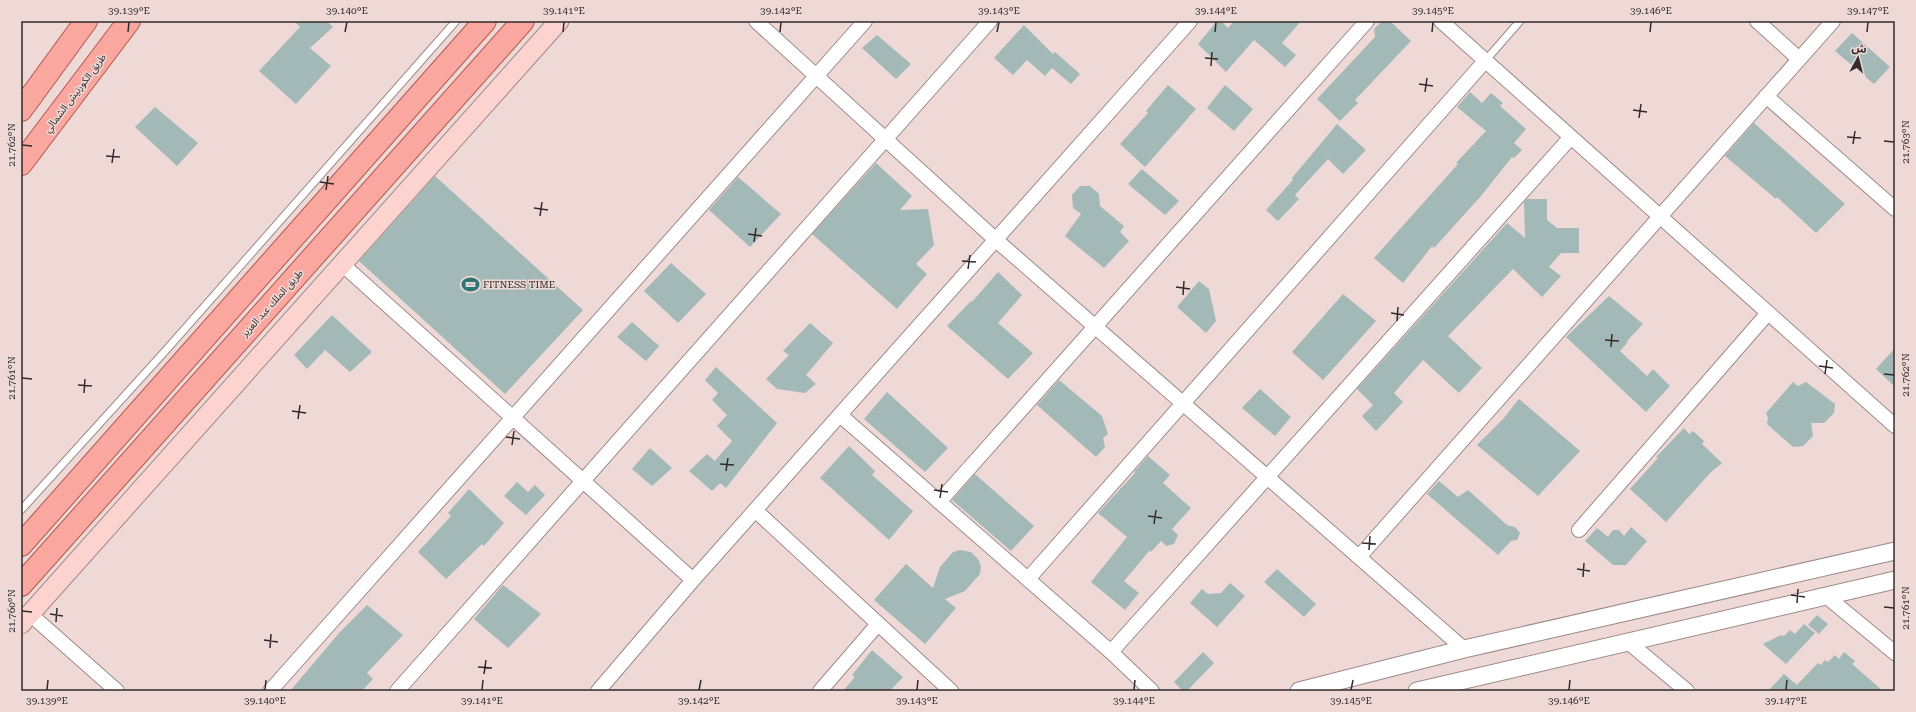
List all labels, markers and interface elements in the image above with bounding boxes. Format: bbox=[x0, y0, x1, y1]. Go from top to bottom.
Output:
text: 39.139°E bbox=[108, 5, 150, 16]
text: 39.140°E bbox=[326, 5, 368, 16]
text: 39.141°E bbox=[543, 5, 585, 16]
text: 39.142°E bbox=[760, 5, 802, 16]
text: 39.143°E bbox=[978, 5, 1020, 16]
text: 39.144°E bbox=[1195, 5, 1237, 16]
text: 39.145°E bbox=[1412, 5, 1454, 16]
text: 39.146°E bbox=[1630, 5, 1672, 16]
text: 39.147°E bbox=[1847, 5, 1889, 16]
north arrow bbox=[1838, 38, 1878, 78]
text: ش bbox=[1851, 41, 1867, 56]
street label: طريق الكورنيش الشمالي bbox=[42, 51, 110, 136]
text: 21.763°N bbox=[1900, 120, 1911, 164]
text: 21.762°N bbox=[6, 123, 17, 167]
street label: طريق الملك عبد العزيز bbox=[238, 267, 306, 340]
sports icon: FITNESS TIME bbox=[460, 274, 480, 294]
place label: FITNESS TIME bbox=[483, 279, 555, 290]
text: 21.762°N bbox=[1900, 353, 1911, 397]
text: 21.761°N bbox=[6, 356, 17, 400]
text: 21.761°N bbox=[1900, 586, 1911, 630]
text: 21.760°N bbox=[6, 589, 17, 633]
text: 39.139°E bbox=[26, 695, 68, 706]
text: 39.140°E bbox=[244, 695, 286, 706]
text: 39.141°E bbox=[461, 695, 503, 706]
text: 39.142°E bbox=[678, 695, 720, 706]
text: 39.143°E bbox=[896, 695, 938, 706]
text: 39.144°E bbox=[1113, 695, 1155, 706]
text: 39.145°E bbox=[1330, 695, 1372, 706]
text: 39.146°E bbox=[1548, 695, 1590, 706]
text: 39.147°E bbox=[1765, 695, 1807, 706]

